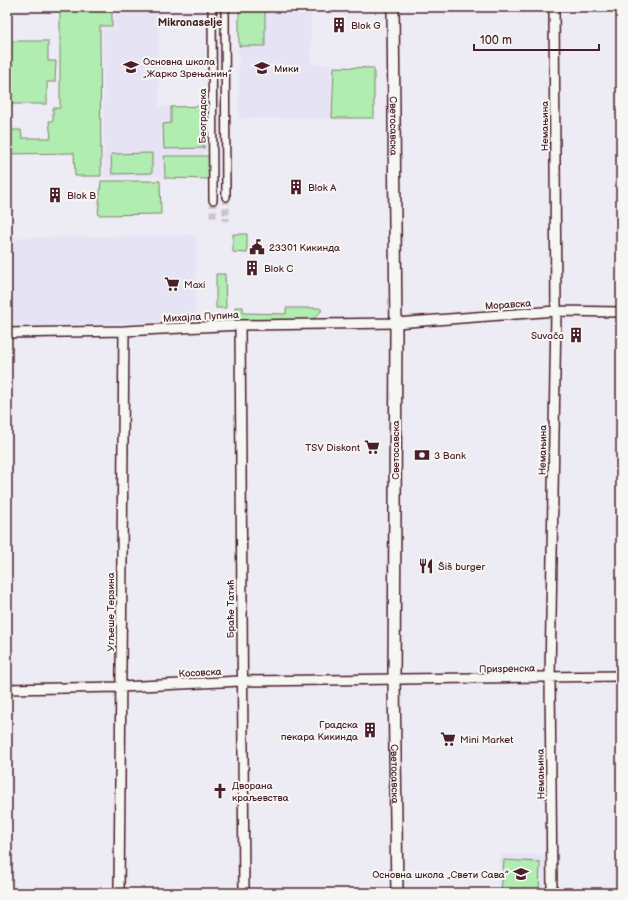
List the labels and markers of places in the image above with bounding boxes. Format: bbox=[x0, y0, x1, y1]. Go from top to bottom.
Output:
building icon: Blok G bbox=[330, 16, 348, 34]
place label: Blok G bbox=[351, 20, 381, 32]
place label: Основна школа „Жарко Зрењанин” bbox=[143, 56, 232, 80]
school or university icon: Основна школа „Жарко Зрењанин” bbox=[122, 58, 140, 76]
school or university icon: Мики bbox=[253, 59, 271, 77]
place label: Мики bbox=[274, 63, 299, 75]
building icon: Blok A bbox=[287, 178, 305, 196]
place label: Blok A bbox=[308, 182, 337, 194]
building icon: Blok B bbox=[46, 186, 64, 204]
place label: Blok B bbox=[67, 190, 96, 202]
public building icon: 23301 Кикинда bbox=[248, 238, 266, 256]
place label: 23301 Кикинда bbox=[269, 242, 340, 254]
building icon: Blok C bbox=[243, 259, 261, 277]
place label: Blok C bbox=[264, 263, 293, 275]
supermarket icon: Maxi bbox=[163, 275, 181, 293]
place label: Maxi bbox=[184, 279, 205, 291]
building icon: Suvača bbox=[567, 326, 585, 344]
place label: Suvača bbox=[531, 330, 564, 342]
supermarket icon: TSV Diskont bbox=[363, 438, 381, 456]
place label: TSV Diskont bbox=[305, 442, 360, 454]
bank icon: 3 Bank bbox=[413, 446, 431, 464]
place label: 3 Bank bbox=[434, 450, 466, 462]
restaurant icon: Šiš burger bbox=[417, 557, 435, 575]
place label: Šiš burger bbox=[438, 561, 485, 573]
place label: Градска пекара Кикинда bbox=[281, 719, 358, 743]
building icon: Градска пекара Кикинда bbox=[361, 721, 379, 739]
supermarket icon: Mini Market bbox=[439, 730, 457, 748]
place label: Mini Market bbox=[460, 734, 513, 746]
place label: Дворана краљевства bbox=[232, 780, 289, 804]
church icon: Дворана краљевства bbox=[211, 782, 229, 800]
school or university icon: Основна школа „Свети Сава” bbox=[512, 865, 530, 883]
place label: Основна школа „Свети Сава” bbox=[372, 869, 509, 881]

